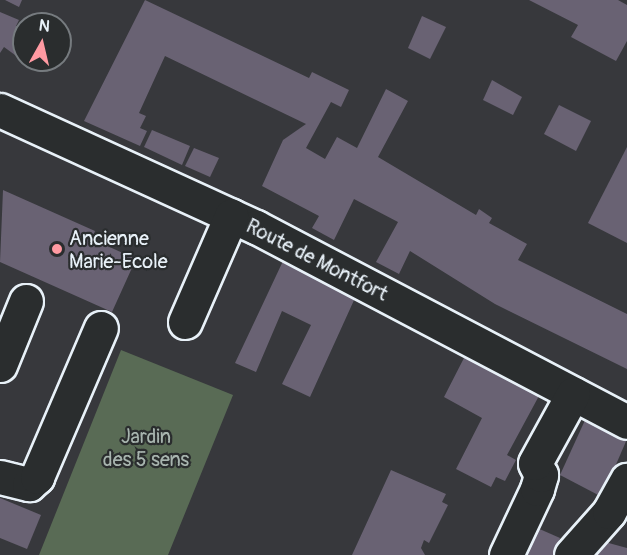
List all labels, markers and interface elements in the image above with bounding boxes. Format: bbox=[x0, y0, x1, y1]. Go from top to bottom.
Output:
north arrow bbox=[12, 12, 72, 72]
text: N bbox=[37, 15, 51, 37]
street label: Route de Montfort bbox=[242, 214, 392, 306]
place label: Ancienne Marie-Ecole bbox=[69, 226, 168, 273]
marker: Ancienne Marie-Ecole bbox=[50, 242, 64, 256]
park label: Jardin des 5 sens bbox=[103, 425, 189, 472]

